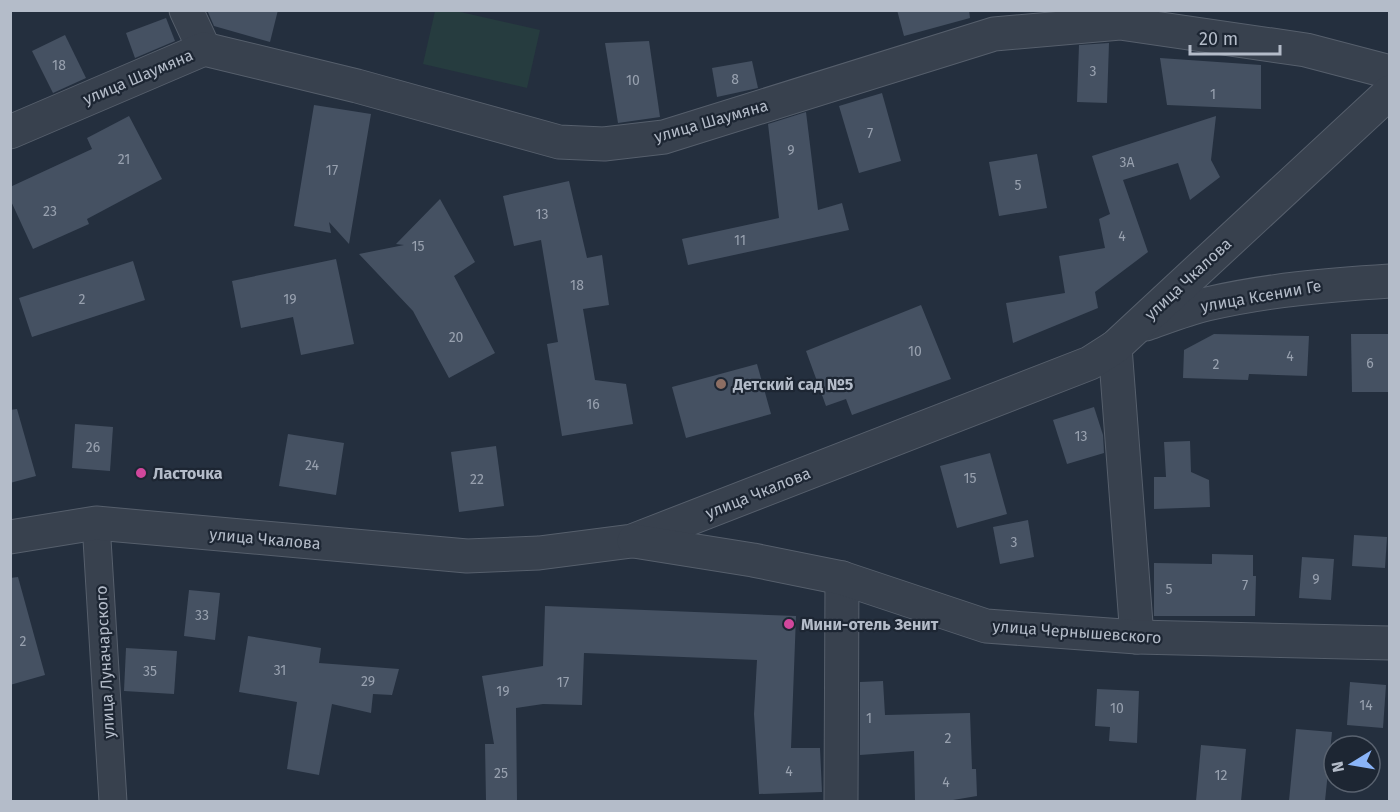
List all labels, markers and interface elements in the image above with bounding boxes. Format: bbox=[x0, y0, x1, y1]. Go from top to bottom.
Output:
scale bar bbox=[1190, 18, 1280, 56]
text: 20 m bbox=[1199, 28, 1238, 50]
street label: улица Шаумяна bbox=[80, 45, 196, 109]
house number: 18 bbox=[52, 57, 66, 74]
house number: 3 bbox=[1090, 63, 1097, 80]
house number: 8 bbox=[731, 71, 739, 88]
house number: 10 bbox=[626, 72, 640, 89]
house number: 1 bbox=[1210, 86, 1216, 103]
street label: улица Шаумяна bbox=[652, 96, 770, 146]
house number: 7 bbox=[867, 125, 873, 142]
house number: 9 bbox=[787, 142, 795, 159]
house number: 21 bbox=[118, 151, 130, 168]
house number: 3А bbox=[1119, 154, 1135, 171]
house number: 17 bbox=[326, 162, 338, 179]
house number: 5 bbox=[1014, 177, 1022, 194]
house number: 23 bbox=[43, 203, 57, 220]
house number: 13 bbox=[535, 206, 549, 223]
house number: 4 bbox=[1118, 228, 1126, 245]
house number: 11 bbox=[734, 232, 746, 249]
street label: улица Чкалова bbox=[1141, 234, 1235, 324]
house number: 15 bbox=[411, 238, 425, 255]
street label: улица Ксении Ге bbox=[1199, 276, 1323, 316]
house number: 18 bbox=[570, 277, 584, 294]
house number: 2 bbox=[79, 291, 86, 308]
house number: 19 bbox=[283, 291, 297, 308]
house number: 20 bbox=[449, 329, 464, 346]
house number: 10 bbox=[908, 343, 922, 360]
house number: 4 bbox=[1286, 348, 1294, 365]
house number: 6 bbox=[1366, 355, 1374, 372]
house number: 2 bbox=[1213, 356, 1220, 373]
place label: Детский сад №5 bbox=[732, 375, 854, 394]
marker: Детский сад №5 bbox=[714, 377, 728, 391]
house number: 16 bbox=[586, 396, 600, 413]
house number: 13 bbox=[1074, 428, 1088, 445]
house number: 26 bbox=[86, 439, 100, 456]
house number: 24 bbox=[305, 457, 320, 474]
street label: улица Чкалова bbox=[703, 463, 813, 523]
place label: Ласточка bbox=[153, 464, 223, 483]
marker: Ласточка bbox=[134, 466, 148, 480]
house number: 15 bbox=[963, 470, 977, 487]
house number: 22 bbox=[470, 471, 484, 488]
street label: улица Чкалова bbox=[209, 525, 321, 553]
house number: 3 bbox=[1011, 534, 1018, 551]
house number: 9 bbox=[1312, 571, 1320, 588]
house number: 7 bbox=[1242, 577, 1248, 594]
house number: 5 bbox=[1165, 581, 1173, 598]
street label: улица Луначарского bbox=[91, 585, 119, 739]
house number: 33 bbox=[195, 607, 209, 624]
place label: Мини-отель Зенит bbox=[801, 615, 939, 634]
marker: Мини-отель Зенит bbox=[782, 617, 796, 631]
street label: улица Чернышевского bbox=[992, 617, 1162, 647]
house number: 2 bbox=[20, 633, 27, 650]
house number: 31 bbox=[274, 662, 286, 679]
house number: 35 bbox=[143, 663, 157, 680]
house number: 29 bbox=[361, 673, 375, 690]
house number: 17 bbox=[557, 674, 569, 691]
house number: 19 bbox=[496, 683, 510, 700]
house number: 14 bbox=[1359, 697, 1373, 714]
house number: 10 bbox=[1110, 700, 1124, 717]
house number: 1 bbox=[866, 710, 872, 727]
house number: 2 bbox=[945, 730, 952, 747]
north arrow bbox=[1322, 734, 1382, 794]
text: N bbox=[1327, 760, 1348, 774]
house number: 4 bbox=[785, 763, 793, 780]
house number: 25 bbox=[494, 765, 508, 782]
house number: 12 bbox=[1215, 767, 1228, 784]
house number: 4 bbox=[942, 774, 950, 791]

